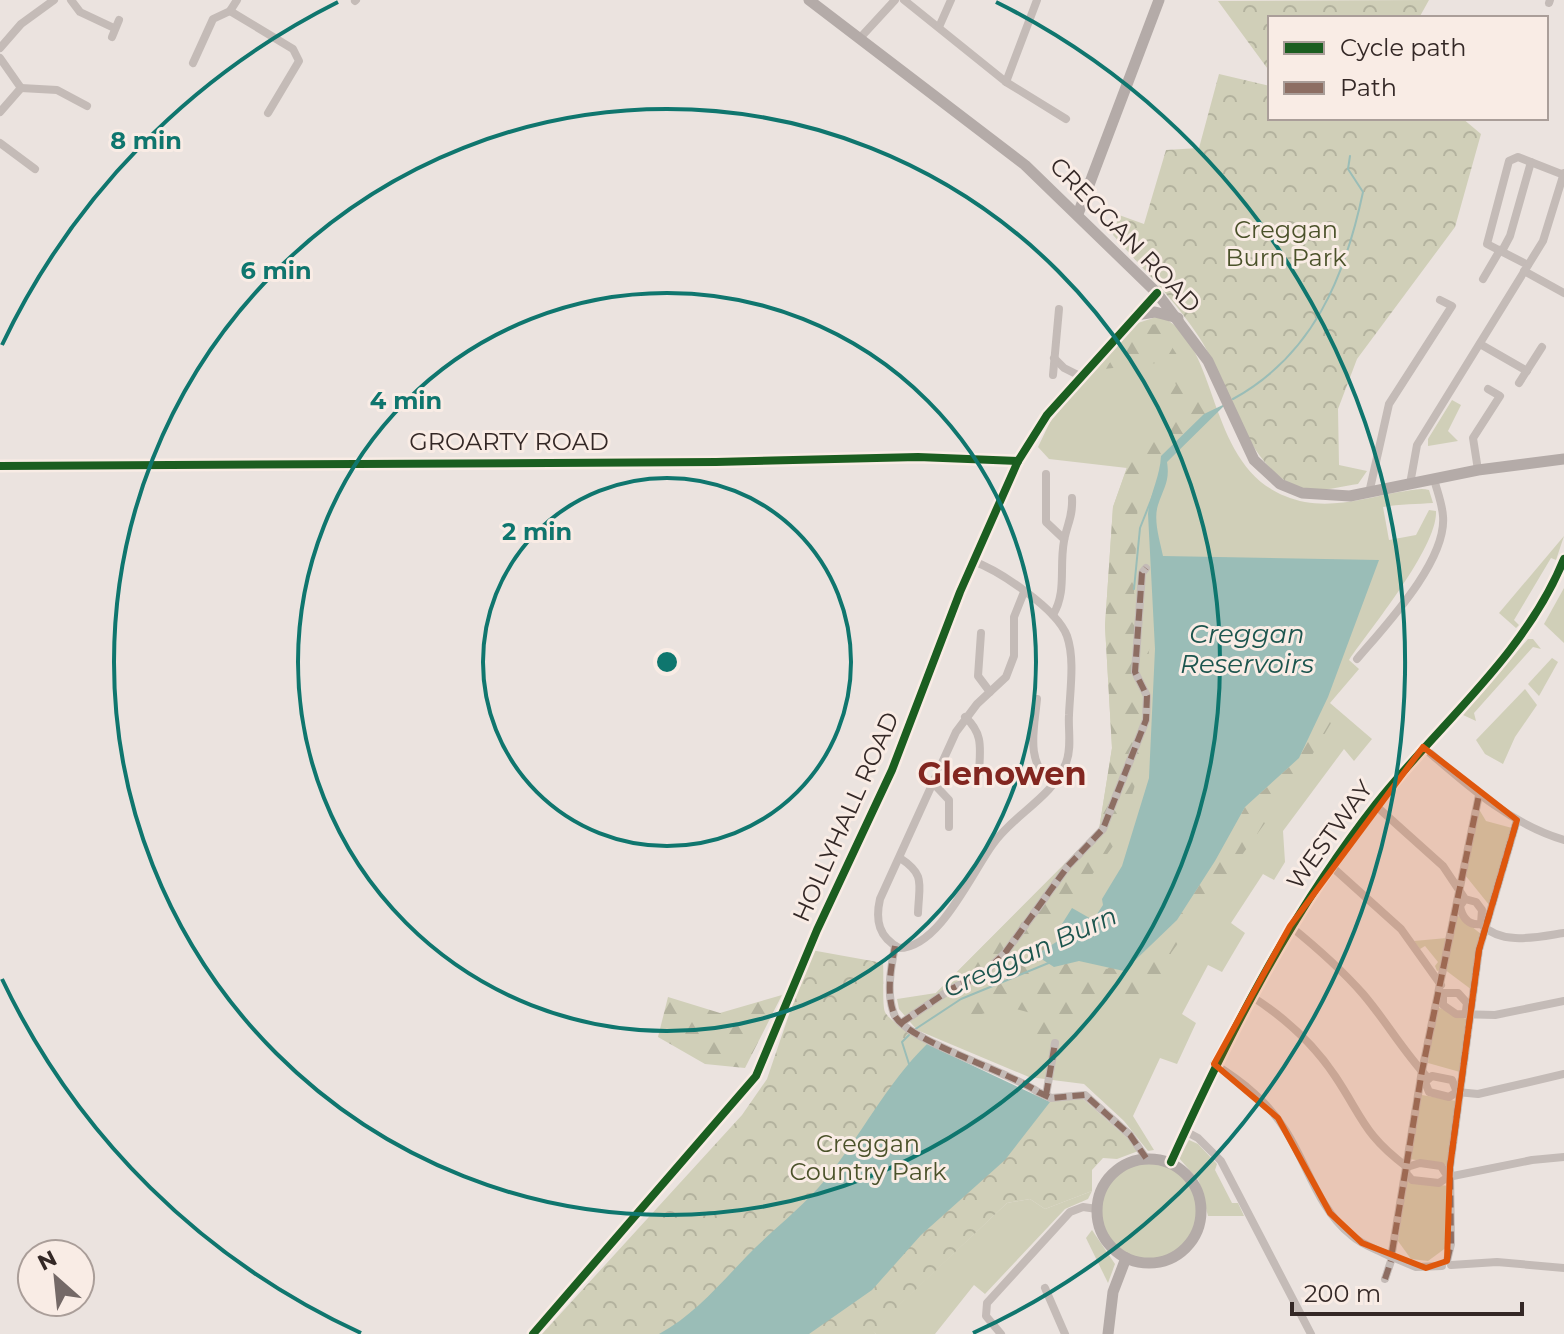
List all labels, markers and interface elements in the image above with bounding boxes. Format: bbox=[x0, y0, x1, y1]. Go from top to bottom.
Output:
legend bbox=[1268, 16, 1548, 120]
text: Cycle path bbox=[1340, 33, 1467, 62]
text: Path bbox=[1340, 73, 1397, 102]
text: 8 min bbox=[110, 126, 182, 155]
street label: CREGGAN ROAD bbox=[1044, 151, 1207, 318]
park label: Creggan Burn Park bbox=[1226, 215, 1347, 272]
text: 6 min bbox=[240, 256, 312, 285]
text: 4 min bbox=[370, 386, 442, 415]
street label: GROARTY ROAD bbox=[409, 427, 609, 456]
text: 2 min bbox=[502, 517, 572, 546]
water label: Creggan Reservoirs bbox=[1180, 618, 1314, 680]
centre of rings bbox=[653, 648, 681, 676]
street label: HOLLYHALL ROAD bbox=[786, 707, 905, 926]
district label: Glenowen bbox=[917, 754, 1087, 793]
street label: WESTWAY bbox=[1280, 774, 1379, 895]
water label: Creggan Burn bbox=[938, 899, 1122, 1005]
park label: Creggan Country Park bbox=[789, 1129, 947, 1186]
north arrow bbox=[16, 1238, 96, 1318]
text: N bbox=[33, 1245, 61, 1277]
scale bar bbox=[1292, 1266, 1522, 1316]
text: 200 m bbox=[1304, 1279, 1381, 1308]

